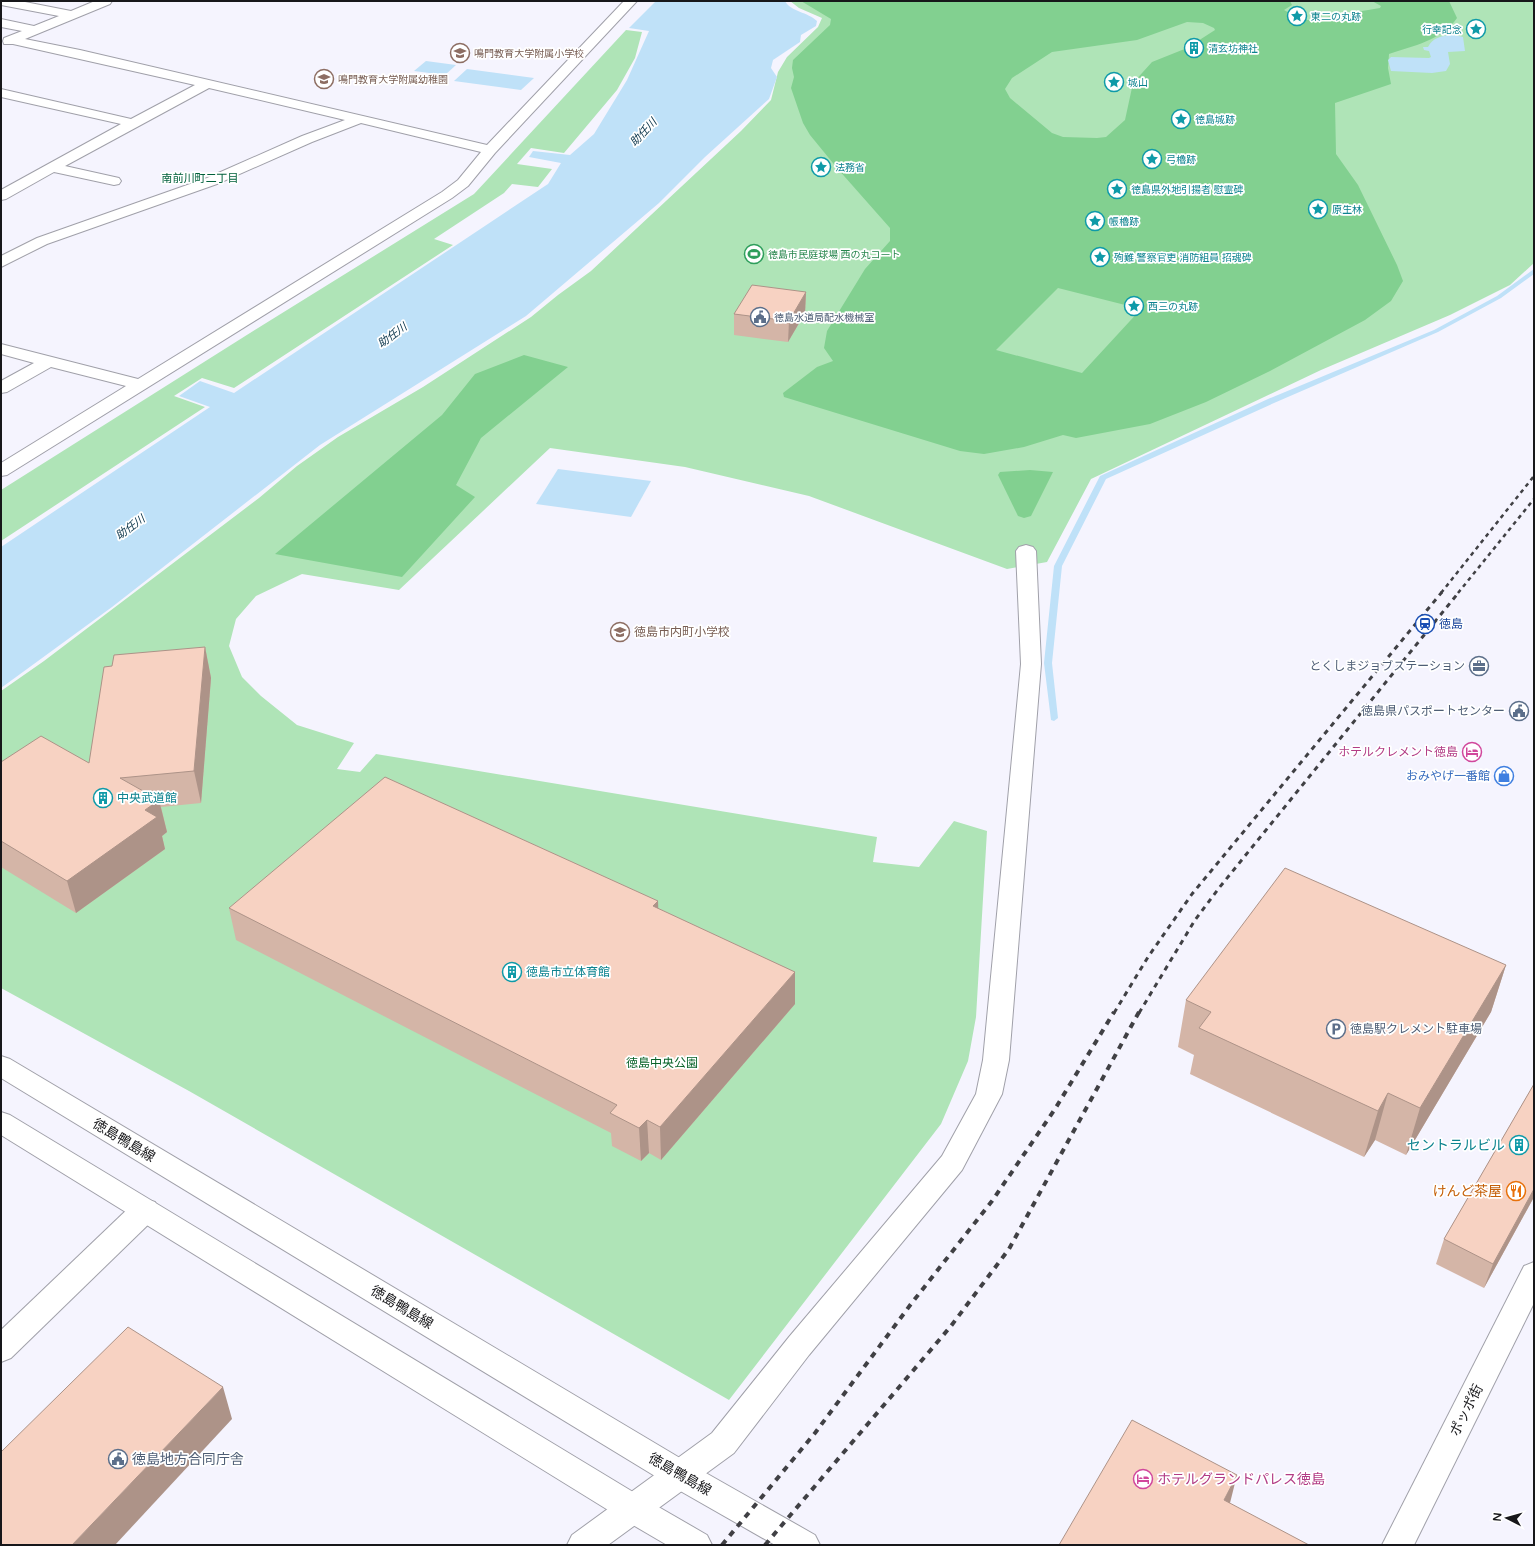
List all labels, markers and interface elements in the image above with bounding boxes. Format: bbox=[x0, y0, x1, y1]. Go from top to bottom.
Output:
place icon: 東二の丸跡 bbox=[1286, 5, 1308, 27]
place label: 東二の丸跡 bbox=[1311, 11, 1361, 23]
place icon: 行幸記念 bbox=[1465, 18, 1487, 40]
place label: 行幸記念 bbox=[1422, 24, 1462, 36]
building icon: 清玄坊神社 bbox=[1183, 37, 1205, 59]
school or university icon: 鳴門教育大学附属小学校 bbox=[449, 42, 471, 64]
place label: 清玄坊神社 bbox=[1208, 43, 1258, 55]
place label: 鳴門教育大学附属小学校 bbox=[474, 48, 584, 60]
school or university icon: 鳴門教育大学附属幼稚園 bbox=[313, 68, 335, 90]
place icon: 城山 bbox=[1103, 71, 1125, 93]
place label: 鳴門教育大学附属幼稚園 bbox=[338, 74, 448, 86]
place label: 城山 bbox=[1128, 77, 1148, 89]
place icon: 徳島城跡 bbox=[1170, 108, 1192, 130]
place label: 徳島城跡 bbox=[1195, 114, 1235, 126]
water label: 助任川 bbox=[627, 115, 660, 149]
place icon: 弓櫓跡 bbox=[1141, 148, 1163, 170]
place label: 弓櫓跡 bbox=[1166, 154, 1196, 166]
place icon: 法務省 bbox=[810, 156, 832, 178]
place label: 法務省 bbox=[835, 162, 865, 174]
district label: 南前川町二丁目 bbox=[162, 172, 239, 185]
place icon: 徳島県外地引揚者 慰霊碑 bbox=[1106, 178, 1128, 200]
place label: 徳島県外地引揚者 慰霊碑 bbox=[1131, 184, 1244, 196]
place icon: 原生林 bbox=[1307, 198, 1329, 220]
place label: 原生林 bbox=[1332, 204, 1362, 216]
place icon: 帳櫓跡 bbox=[1084, 210, 1106, 232]
place label: 帳櫓跡 bbox=[1109, 216, 1139, 228]
sports icon: 徳島市民庭球場 西の丸コート bbox=[743, 243, 765, 265]
place icon: 殉難 警察官吏 消防組員 招魂碑 bbox=[1089, 246, 1111, 268]
place label: 徳島市民庭球場 西の丸コート bbox=[768, 249, 901, 261]
place label: 殉難 警察官吏 消防組員 招魂碑 bbox=[1114, 252, 1252, 264]
place icon: 西三の丸跡 bbox=[1123, 295, 1145, 317]
place label: 西三の丸跡 bbox=[1148, 301, 1198, 313]
public building icon: 徳島水道局配水機械室 bbox=[749, 306, 771, 328]
place label: 徳島水道局配水機械室 bbox=[774, 312, 874, 324]
water label: 助任川 bbox=[375, 320, 410, 350]
water label: 助任川 bbox=[113, 512, 148, 542]
station icon: 徳島 bbox=[1414, 613, 1436, 635]
place label: 徳島 bbox=[1439, 617, 1463, 631]
school or university icon: 徳島市内町小学校 bbox=[609, 621, 631, 643]
place label: 徳島市内町小学校 bbox=[634, 625, 730, 639]
office icon: とくしまジョブステーション bbox=[1468, 655, 1490, 677]
place label: とくしまジョブステーション bbox=[1310, 659, 1465, 673]
public building icon: 徳島県パスポートセンター bbox=[1508, 700, 1530, 722]
place label: 徳島県パスポートセンター bbox=[1361, 704, 1505, 718]
hotel icon: ホテルクレメント徳島 bbox=[1461, 741, 1483, 763]
place label: ホテルクレメント徳島 bbox=[1338, 745, 1458, 759]
shop icon: おみやげ一番館 bbox=[1493, 765, 1515, 787]
place label: おみやげ一番館 bbox=[1406, 769, 1490, 783]
building icon: 中央武道館 bbox=[92, 787, 114, 809]
place label: 中央武道館 bbox=[117, 791, 177, 805]
building icon: 徳島市立体育館 bbox=[501, 961, 523, 983]
place label: 徳島市立体育館 bbox=[526, 965, 610, 979]
parking icon: 徳島駅クレメント駐車場 bbox=[1325, 1018, 1347, 1040]
place label: 徳島駅クレメント駐車場 bbox=[1350, 1022, 1482, 1036]
park label: 徳島中央公園 bbox=[626, 1056, 698, 1070]
street label: 徳島鴨島線 bbox=[89, 1115, 158, 1166]
building icon: セントラルビル bbox=[1508, 1134, 1530, 1156]
place label: セントラルビル bbox=[1407, 1137, 1505, 1154]
restaurant icon: けんど茶屋 bbox=[1505, 1180, 1527, 1202]
place label: けんど茶屋 bbox=[1432, 1183, 1502, 1200]
street label: 徳島鴨島線 bbox=[367, 1282, 436, 1333]
street label: ポッポ街 bbox=[1446, 1381, 1487, 1439]
public building icon: 徳島地方合同庁舎 bbox=[107, 1448, 129, 1470]
street label: 徳島鴨島線 bbox=[645, 1450, 714, 1499]
place label: 徳島地方合同庁舎 bbox=[132, 1451, 244, 1468]
hotel icon: ホテルグランドパレス徳島 bbox=[1132, 1468, 1154, 1490]
place label: ホテルグランドパレス徳島 bbox=[1157, 1471, 1325, 1488]
north arrow bbox=[1487, 1498, 1527, 1538]
text: N bbox=[1491, 1512, 1504, 1522]

